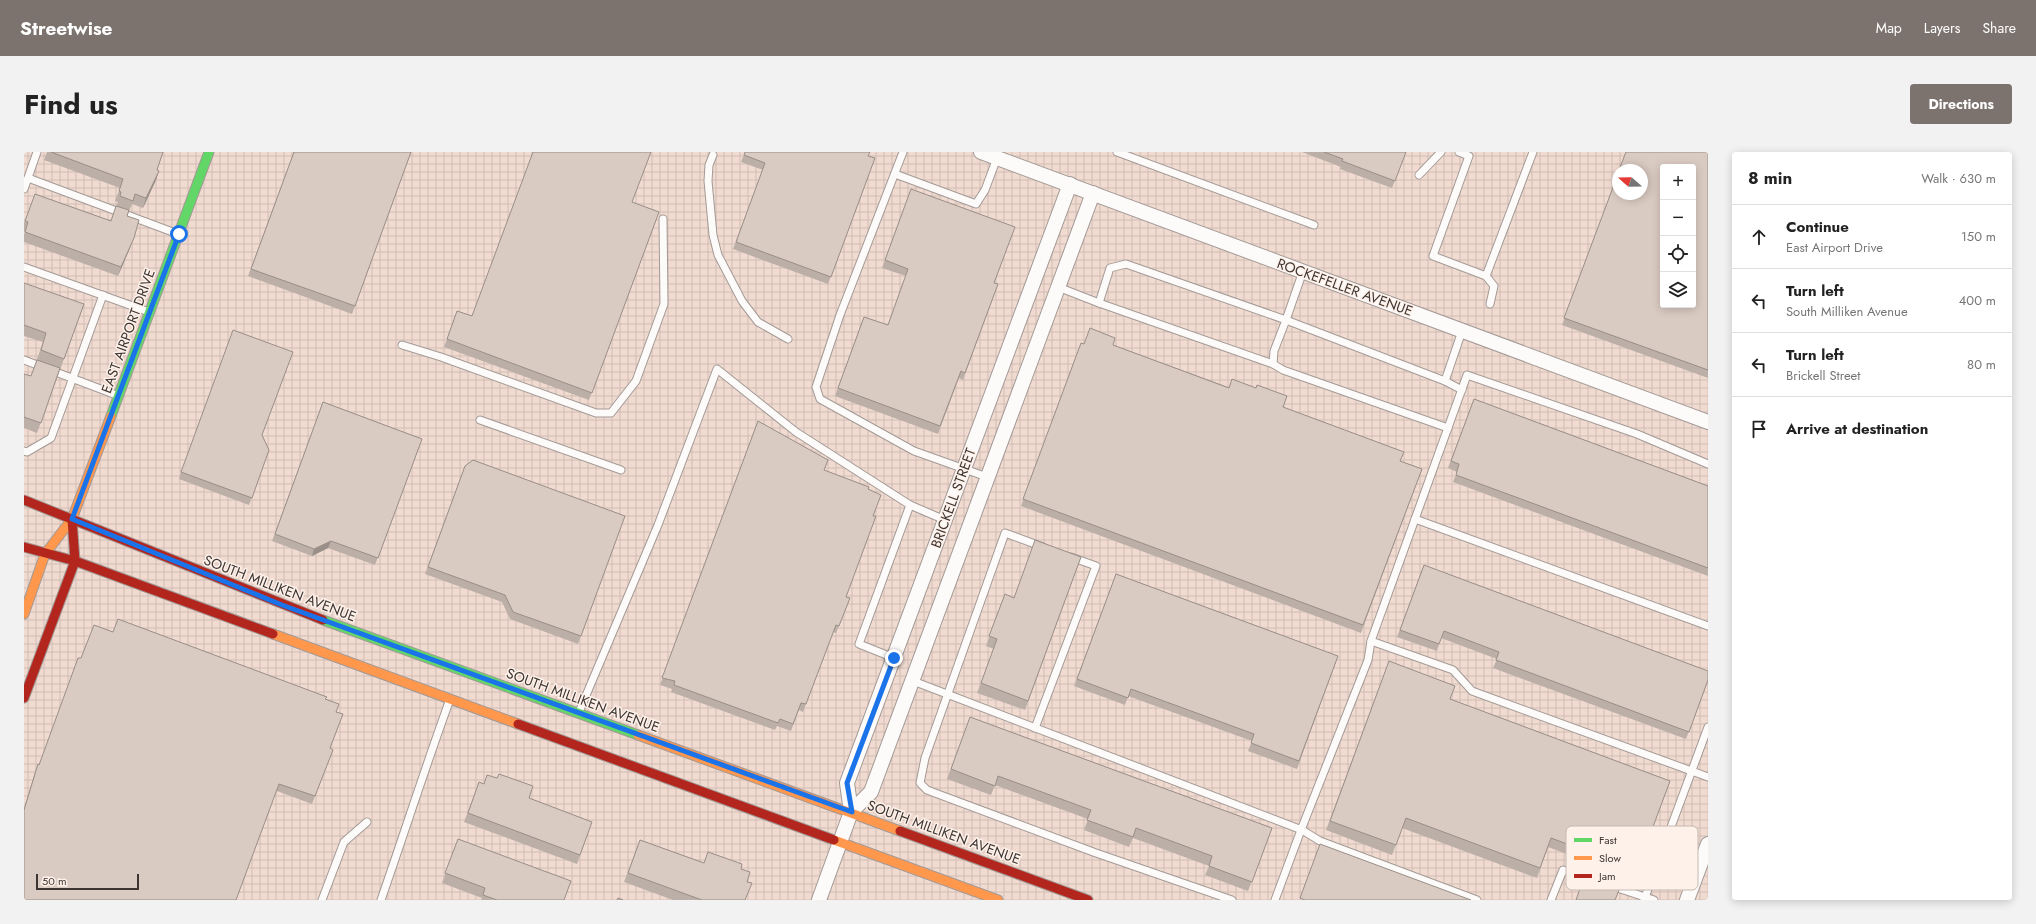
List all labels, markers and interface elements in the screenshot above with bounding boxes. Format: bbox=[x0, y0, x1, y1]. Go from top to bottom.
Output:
text: Streetwise bbox=[20, 15, 113, 42]
text: Map bbox=[1876, 18, 1902, 38]
text: Layers bbox=[1924, 18, 1960, 38]
text: Share bbox=[1982, 18, 2016, 38]
text: Find us bbox=[24, 84, 118, 125]
button: Directions bbox=[1910, 84, 2012, 124]
north arrow bbox=[1612, 164, 1648, 200]
map controls bbox=[1660, 164, 1696, 308]
button: + bbox=[1660, 164, 1696, 200]
text: 8 min bbox=[1748, 166, 1792, 190]
text: Walk · 630 m bbox=[1921, 169, 1996, 188]
button: − bbox=[1660, 200, 1696, 236]
text: Continue bbox=[1786, 216, 1849, 238]
route start bbox=[170, 225, 188, 243]
icon: ahead bbox=[1748, 226, 1770, 248]
text: 150 m bbox=[1961, 227, 1996, 246]
button: locate bbox=[1660, 236, 1696, 272]
text: East Airport Drive bbox=[1786, 238, 1883, 257]
street label: ROCKEFELLER AVENUE bbox=[1274, 253, 1416, 321]
street label: EAST AIRPORT DRIVE bbox=[96, 266, 160, 396]
button: layers bbox=[1660, 272, 1696, 308]
text: Turn left bbox=[1786, 280, 1844, 302]
icon: left bbox=[1748, 290, 1770, 312]
text: 400 m bbox=[1959, 291, 1996, 310]
text: South Milliken Avenue bbox=[1786, 302, 1908, 321]
text: Turn left bbox=[1786, 344, 1844, 366]
icon: left bbox=[1748, 354, 1770, 376]
text: 80 m bbox=[1967, 355, 1996, 374]
text: Brickell Street bbox=[1786, 366, 1860, 385]
icon: arrive bbox=[1748, 418, 1770, 440]
text: Arrive at destination bbox=[1786, 418, 1928, 440]
street label: BRICKELL STREET bbox=[926, 445, 981, 551]
street label: SOUTH MILLIKEN AVENUE bbox=[201, 550, 359, 626]
route end bbox=[885, 649, 903, 667]
street label: SOUTH MILLIKEN AVENUE bbox=[504, 663, 662, 737]
street label: SOUTH MILLIKEN AVENUE bbox=[865, 795, 1023, 869]
legend bbox=[1566, 826, 1698, 890]
text: Fast bbox=[1599, 832, 1617, 848]
text: Slow bbox=[1599, 850, 1621, 866]
text: Jam bbox=[1597, 868, 1616, 884]
scale bar bbox=[36, 872, 139, 891]
text: 50 m bbox=[42, 873, 67, 889]

